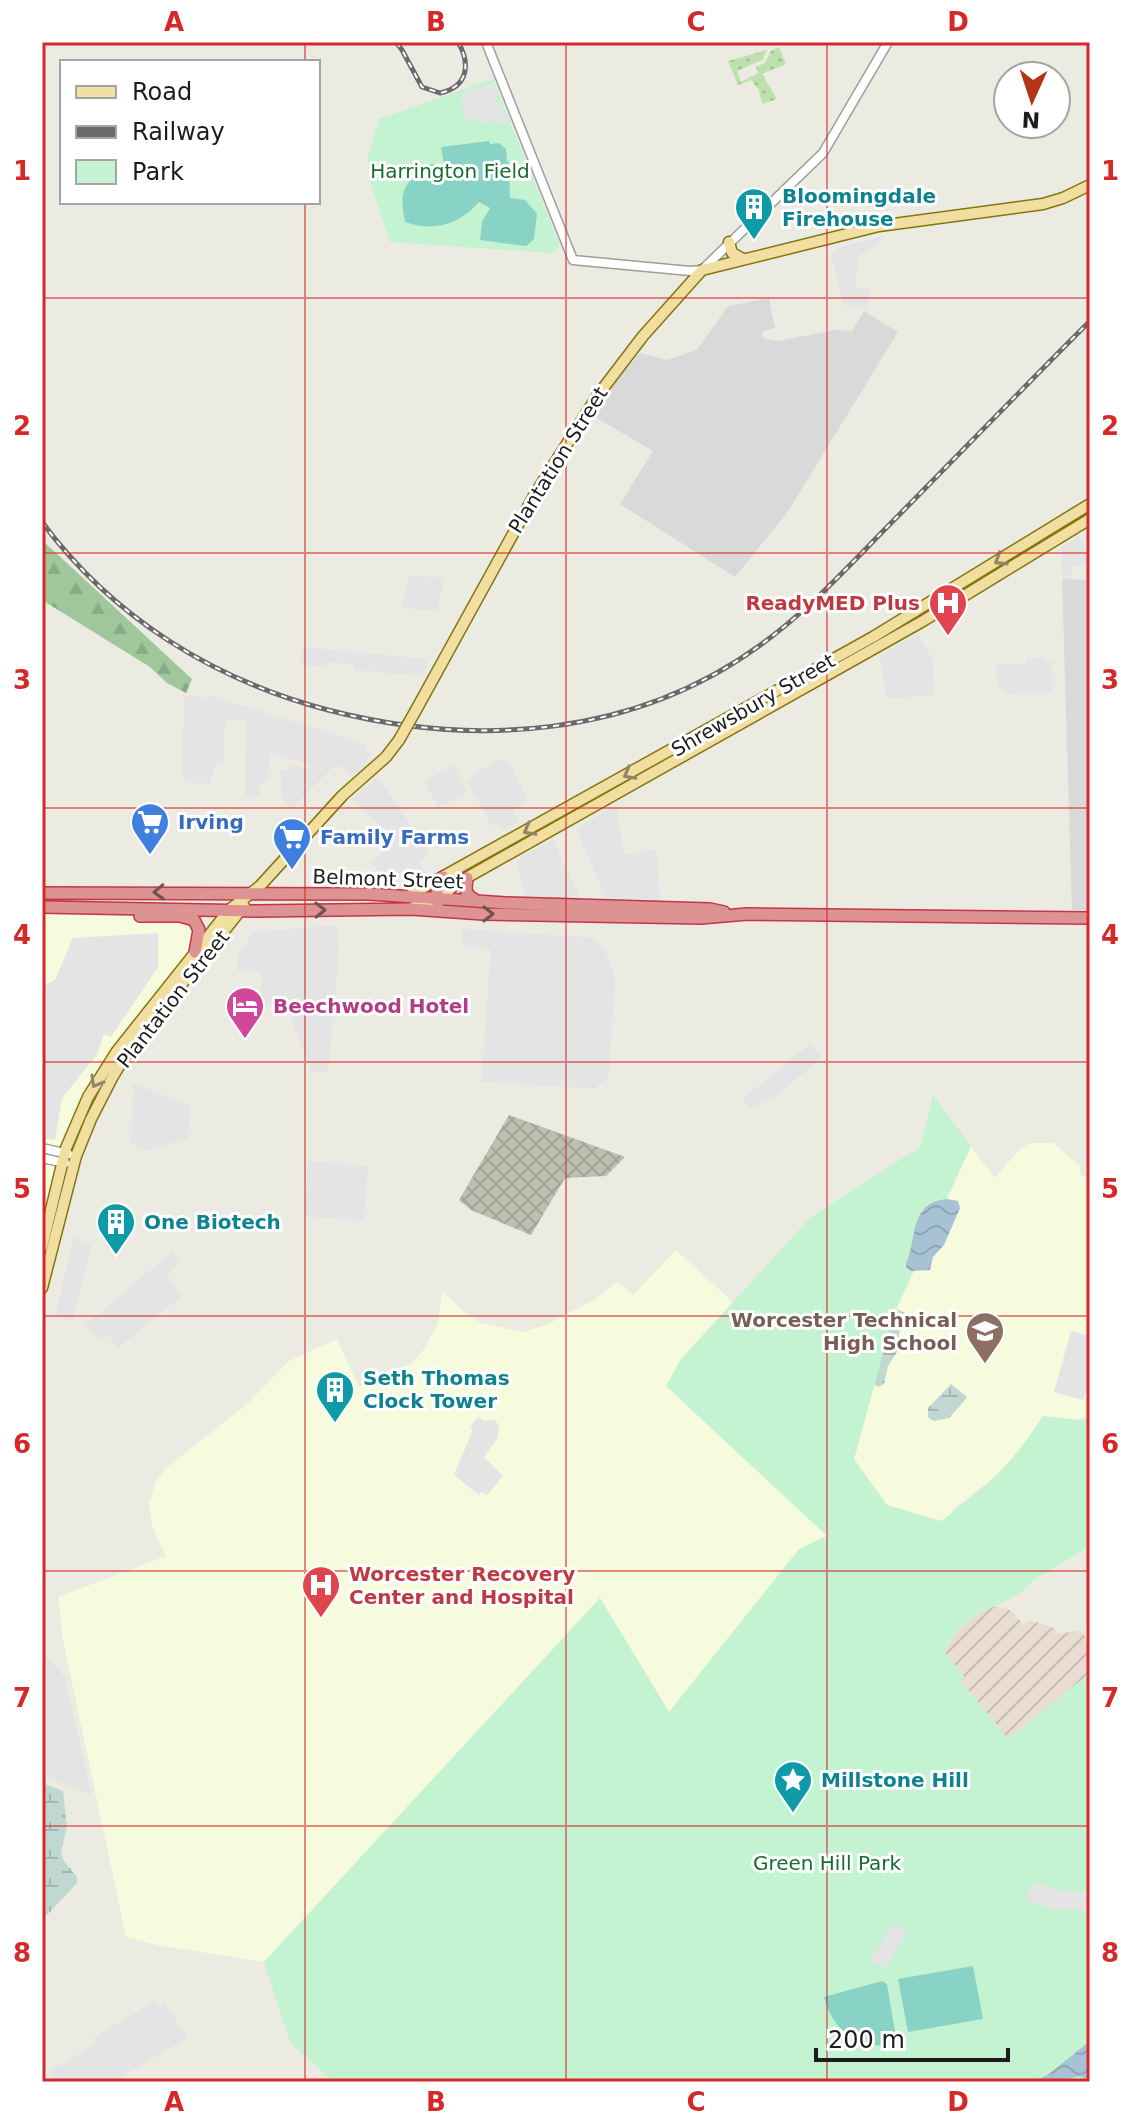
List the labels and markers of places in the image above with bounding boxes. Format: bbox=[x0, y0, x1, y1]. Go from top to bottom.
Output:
place label: Bloomingdale Firehouse bbox=[782, 184, 936, 231]
building icon: Bloomingdale Firehouse bbox=[733, 186, 775, 241]
hospital icon: ReadyMED Plus bbox=[927, 582, 969, 637]
place label: ReadyMED Plus bbox=[745, 591, 920, 615]
supermarket icon: Irving bbox=[129, 801, 171, 856]
place label: Irving bbox=[178, 810, 244, 834]
supermarket icon: Family Farms bbox=[271, 816, 313, 871]
place label: Family Farms bbox=[320, 825, 469, 849]
hotel icon: Beechwood Hotel bbox=[224, 985, 266, 1040]
place label: Beechwood Hotel bbox=[273, 994, 469, 1018]
building icon: One Biotech bbox=[95, 1201, 137, 1256]
place label: One Biotech bbox=[144, 1210, 281, 1234]
place label: Worcester Technical High School bbox=[731, 1308, 957, 1355]
school or university icon: Worcester Technical High School bbox=[964, 1310, 1006, 1365]
place label: Seth Thomas Clock Tower bbox=[363, 1366, 510, 1413]
building icon: Seth Thomas Clock Tower bbox=[314, 1369, 356, 1424]
place label: Worcester Recovery Center and Hospital bbox=[349, 1562, 575, 1609]
hospital icon: Worcester Recovery Center and Hospital bbox=[300, 1564, 342, 1619]
place icon: Millstone Hill bbox=[772, 1759, 814, 1814]
place label: Millstone Hill bbox=[821, 1768, 969, 1792]

